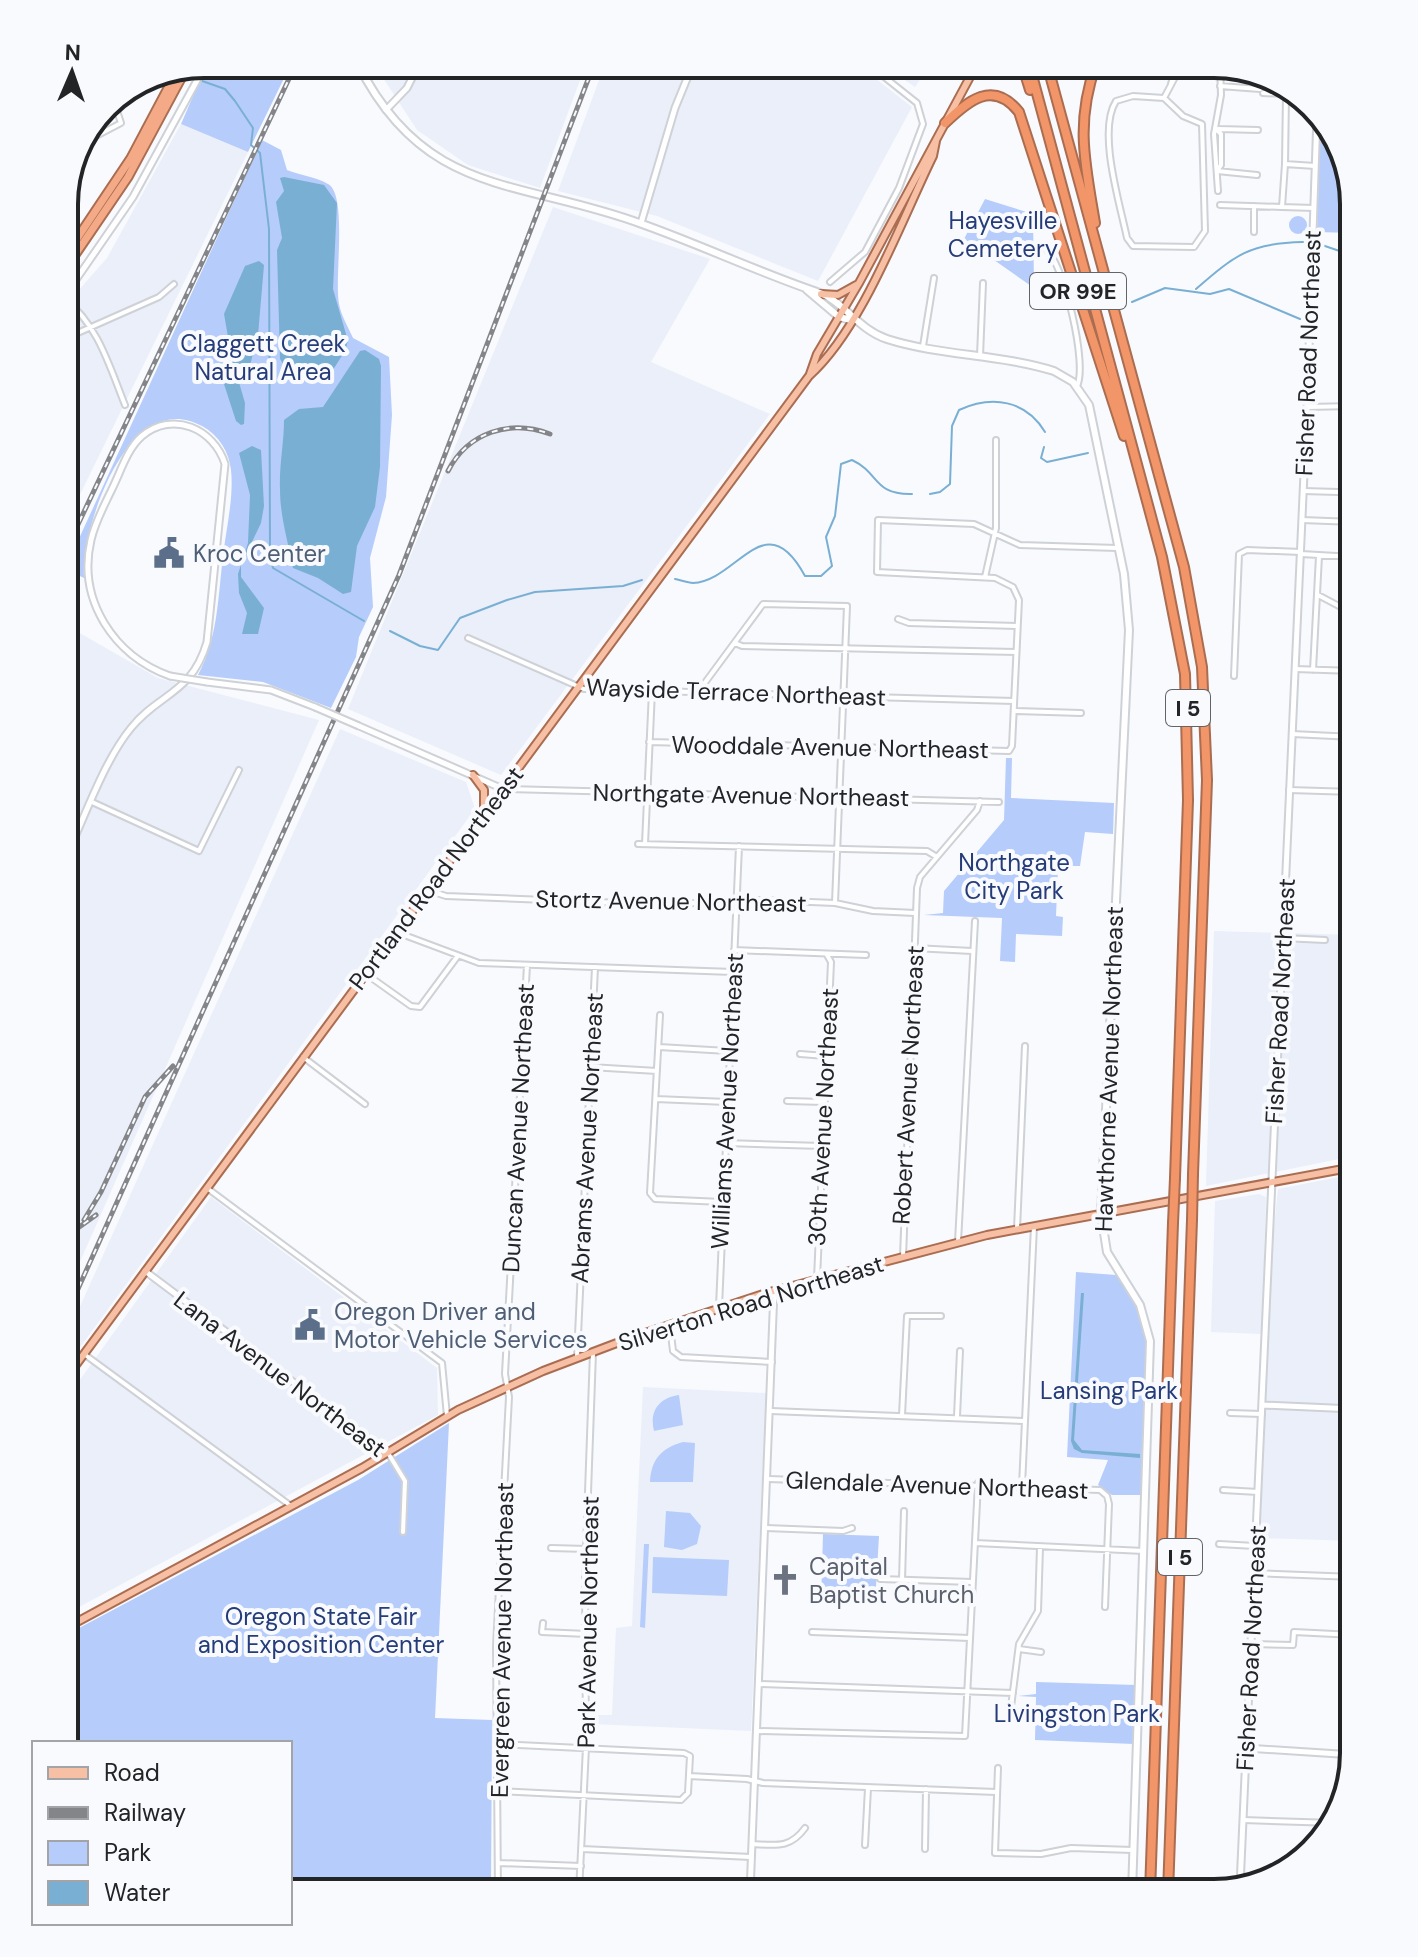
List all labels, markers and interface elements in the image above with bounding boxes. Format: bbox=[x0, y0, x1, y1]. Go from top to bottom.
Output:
north arrow bbox=[32, 32, 112, 112]
text: N bbox=[64, 38, 81, 67]
park label: Hayesville Cemetery bbox=[948, 205, 1058, 264]
street label: Fisher Road Northeast bbox=[1288, 229, 1328, 477]
road number: OR 99E bbox=[1030, 273, 1126, 309]
park label: Claggett Creek Natural Area bbox=[180, 328, 346, 387]
public building icon: Kroc Center bbox=[152, 536, 186, 570]
place label: Kroc Center bbox=[193, 538, 326, 569]
street label: Wayside Terrace Northeast bbox=[585, 671, 887, 713]
road number: I 5 bbox=[1166, 690, 1210, 726]
street label: Wooddale Avenue Northeast bbox=[671, 729, 989, 765]
street label: Portland Road Northeast bbox=[342, 760, 530, 996]
street label: Northgate Avenue Northeast bbox=[592, 777, 910, 813]
park label: Northgate City Park bbox=[958, 847, 1070, 906]
street label: Fisher Road Northeast bbox=[1258, 877, 1302, 1125]
street label: Stortz Avenue Northeast bbox=[535, 883, 807, 919]
street label: Hawthorne Avenue Northeast bbox=[1088, 906, 1130, 1232]
street label: Robert Avenue Northeast bbox=[885, 945, 931, 1225]
street label: Williams Avenue Northeast bbox=[704, 952, 750, 1250]
street label: Duncan Avenue Northeast bbox=[495, 983, 541, 1273]
street label: 30th Avenue Northeast bbox=[801, 987, 845, 1247]
street label: Abrams Avenue Northeast bbox=[564, 992, 610, 1284]
street label: Silverton Road Northeast bbox=[615, 1248, 887, 1358]
street label: Lana Avenue Northeast bbox=[168, 1284, 392, 1464]
place label: Oregon Driver and Motor Vehicle Services bbox=[334, 1296, 588, 1355]
public building icon: Oregon Driver and Motor Vehicle Services bbox=[293, 1308, 327, 1342]
park label: Lansing Park bbox=[1040, 1375, 1178, 1406]
street label: Glendale Avenue Northeast bbox=[785, 1464, 1089, 1506]
street label: Evergreen Avenue Northeast bbox=[484, 1482, 520, 1798]
street label: Park Avenue Northeast bbox=[570, 1496, 606, 1748]
street label: Fisher Road Northeast bbox=[1229, 1524, 1273, 1772]
road number: I 5 bbox=[1158, 1539, 1202, 1575]
place label: Capital Baptist Church bbox=[809, 1551, 974, 1610]
church icon: Capital Baptist Church bbox=[768, 1563, 802, 1597]
park label: Oregon State Fair and Exposition Center bbox=[198, 1601, 444, 1660]
park label: Livingston Park bbox=[994, 1698, 1160, 1729]
legend bbox=[32, 1741, 292, 1925]
text: Road bbox=[104, 1757, 160, 1788]
text: Railway bbox=[104, 1797, 186, 1828]
text: Park bbox=[104, 1837, 151, 1868]
text: Water bbox=[104, 1877, 170, 1908]

